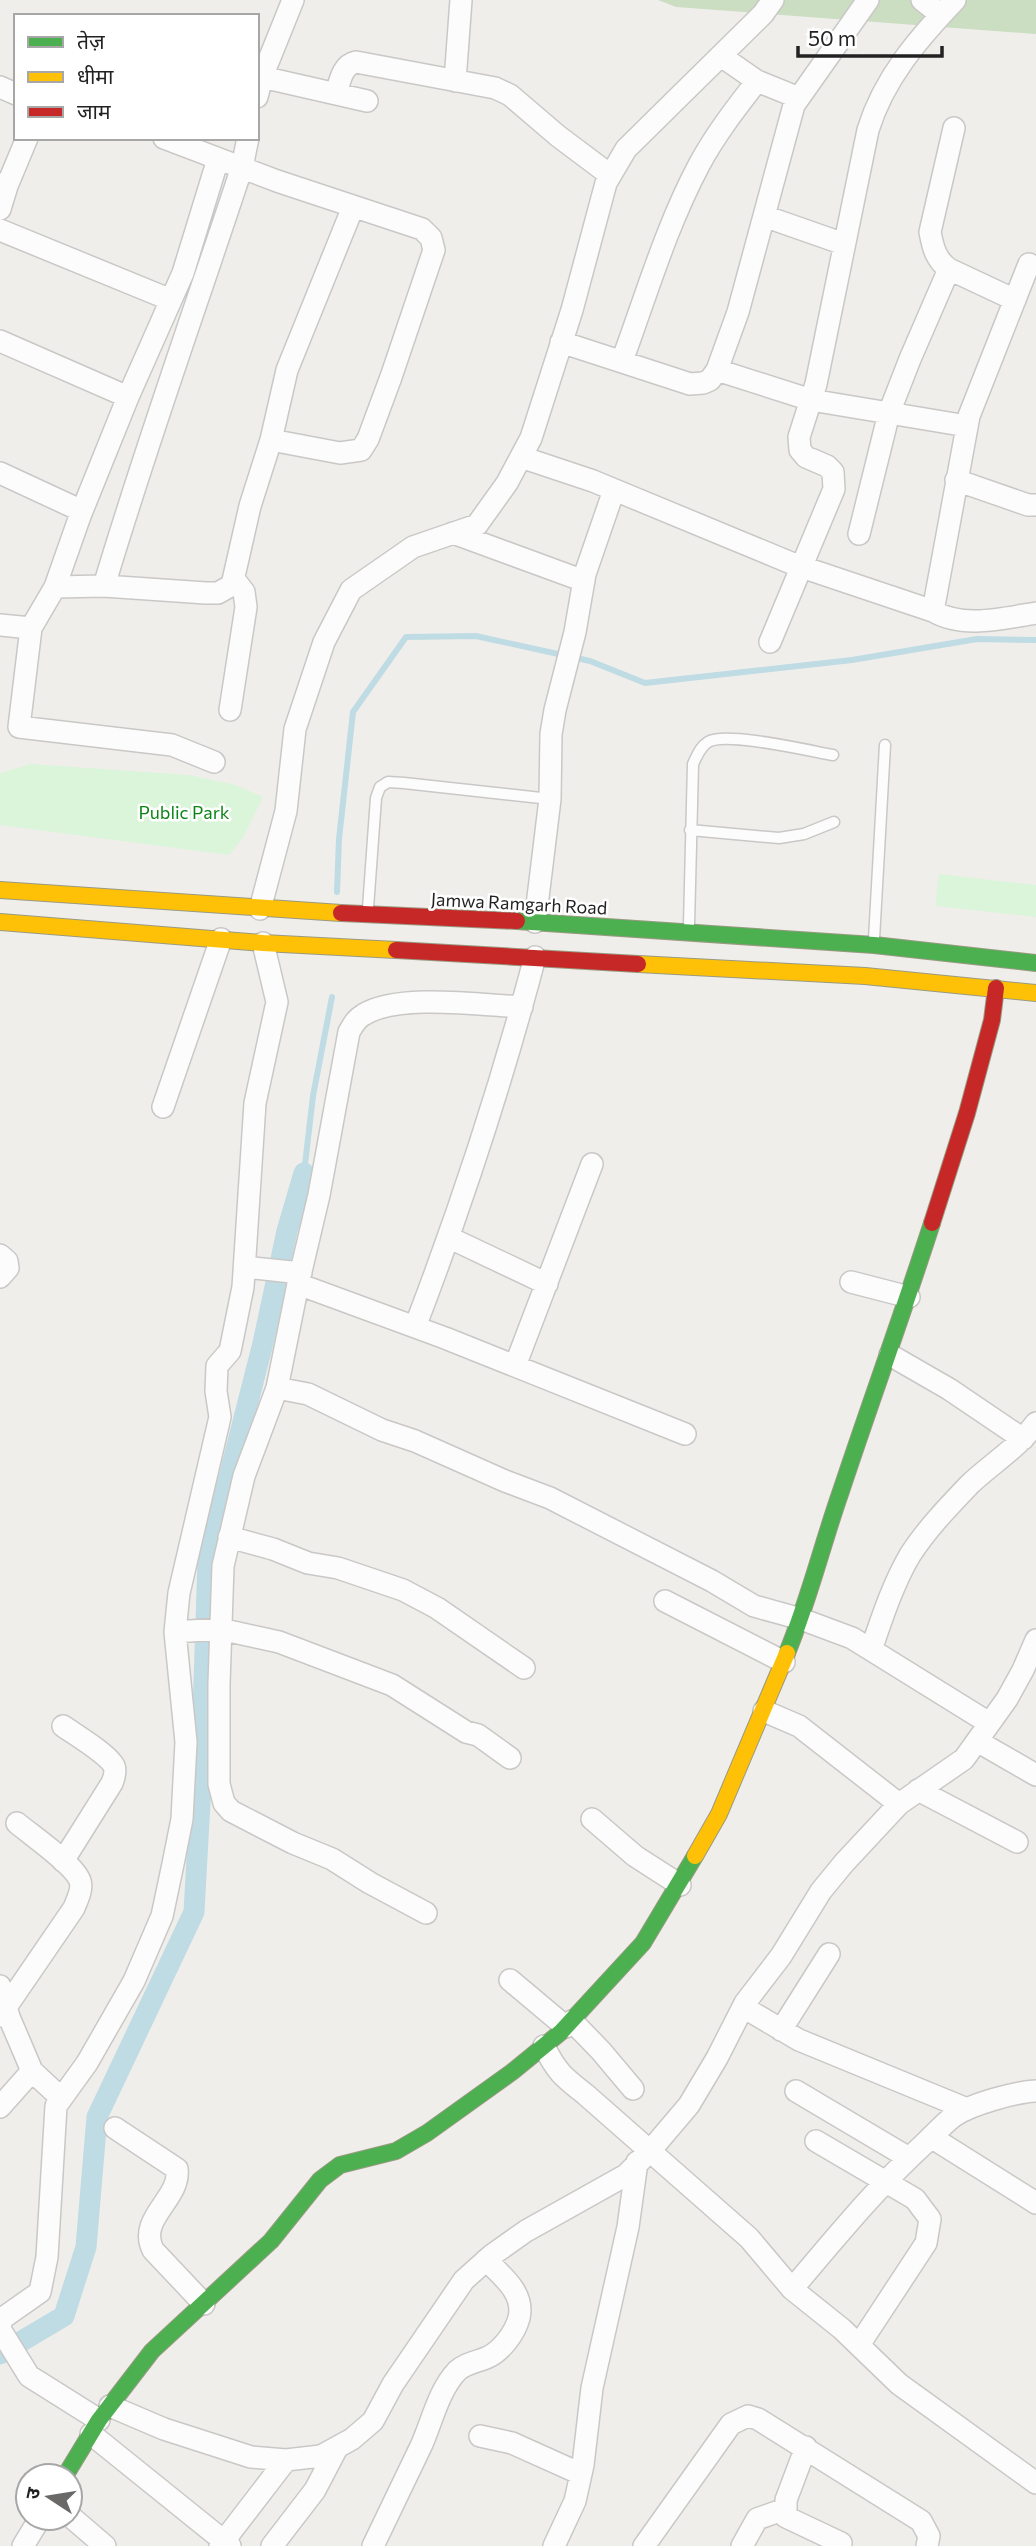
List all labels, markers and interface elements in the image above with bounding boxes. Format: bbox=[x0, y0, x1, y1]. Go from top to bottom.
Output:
legend bbox=[14, 14, 259, 140]
scale bar bbox=[798, 14, 942, 58]
text: 50 m bbox=[808, 25, 856, 50]
text: तेज़ bbox=[77, 28, 105, 53]
text: धीमा bbox=[77, 63, 114, 88]
text: जाम bbox=[77, 98, 111, 123]
park label: Public Park bbox=[138, 801, 230, 823]
street label: Jamwa Ramgarh Road bbox=[430, 887, 608, 919]
north arrow bbox=[14, 2462, 84, 2532]
text: उ bbox=[19, 2485, 44, 2501]

